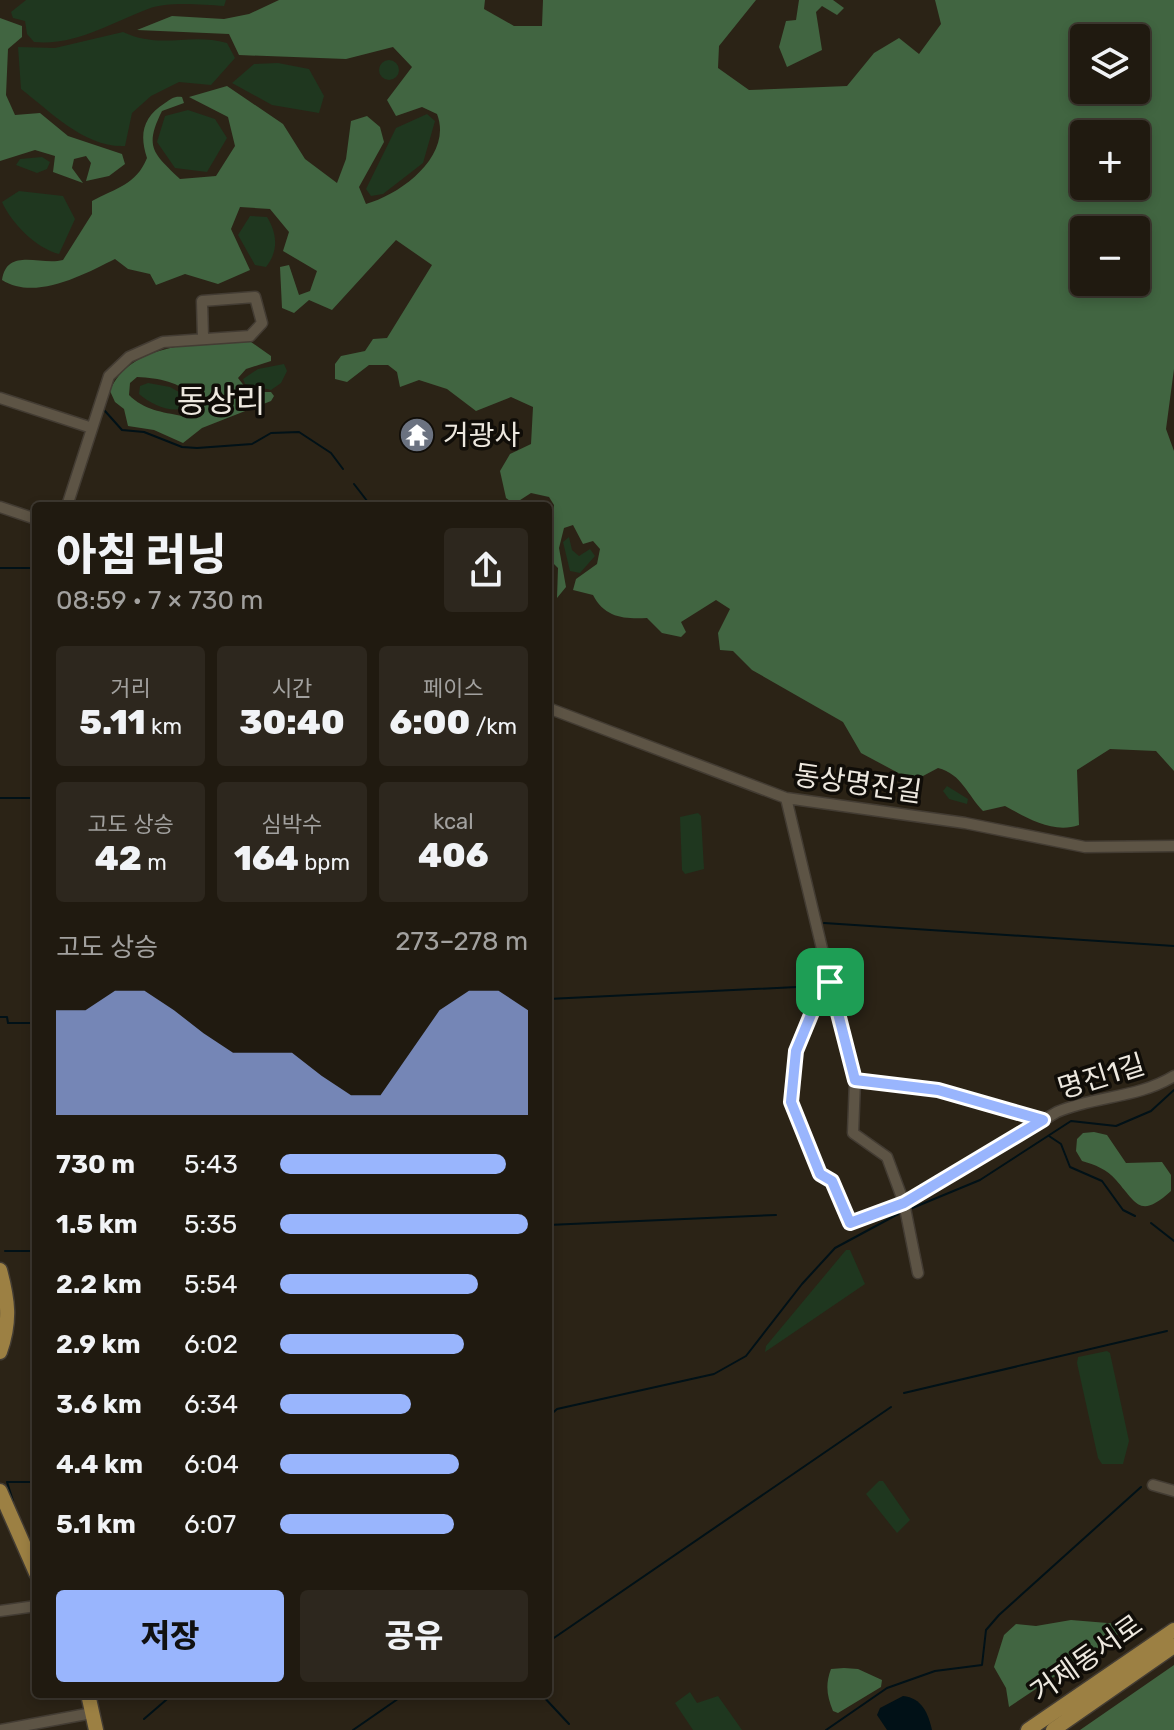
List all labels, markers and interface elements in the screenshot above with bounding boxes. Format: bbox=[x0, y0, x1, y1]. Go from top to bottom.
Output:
map controls bbox=[1070, 24, 1150, 296]
button: layers bbox=[1070, 24, 1150, 104]
button: + bbox=[1070, 120, 1150, 200]
button: − bbox=[1070, 216, 1150, 296]
district label: 동상리 bbox=[177, 382, 265, 420]
temple icon: 거광사 bbox=[398, 416, 436, 454]
place label: 거광사 bbox=[443, 419, 520, 452]
button: share bbox=[444, 528, 528, 612]
text: 아침 러닝 bbox=[56, 529, 227, 581]
text: 08:59 · 7 × 730 m bbox=[56, 585, 263, 616]
text: 거리 bbox=[110, 675, 151, 702]
text: 시간 bbox=[272, 675, 312, 702]
text: 페이스 bbox=[423, 675, 484, 702]
text: 5.11 bbox=[79, 702, 146, 743]
text: 30:40 bbox=[239, 702, 345, 743]
text: 6:00 bbox=[389, 702, 470, 743]
text: km bbox=[146, 713, 182, 740]
text: /km bbox=[470, 713, 517, 740]
street label: 동상명진길 bbox=[792, 758, 924, 809]
text: kcal bbox=[433, 808, 474, 835]
text: 고도 상승 bbox=[87, 811, 174, 838]
text: 심박수 bbox=[262, 811, 322, 838]
text: 406 bbox=[418, 835, 489, 876]
text: 42 bbox=[95, 838, 142, 879]
text: 164 bbox=[234, 838, 299, 879]
text: m bbox=[142, 849, 167, 876]
text: bpm bbox=[299, 849, 350, 876]
text: 273–278 m bbox=[395, 926, 528, 957]
text: 고도 상승 bbox=[56, 932, 158, 963]
pin bbox=[796, 948, 864, 1016]
icon: arrive bbox=[808, 960, 852, 1004]
street label: 명진1길 bbox=[1054, 1048, 1149, 1105]
text: 730 m bbox=[56, 1149, 135, 1180]
text: 5:43 bbox=[184, 1149, 238, 1180]
text: 1.5 km bbox=[56, 1209, 138, 1240]
text: 5:35 bbox=[184, 1209, 237, 1240]
text: 2.2 km bbox=[56, 1269, 142, 1300]
text: 5:54 bbox=[184, 1269, 238, 1300]
text: 2.9 km bbox=[56, 1329, 140, 1360]
text: 6:02 bbox=[184, 1329, 238, 1360]
text: 3.6 km bbox=[56, 1389, 142, 1420]
text: 6:34 bbox=[184, 1389, 238, 1420]
text: 4.4 km bbox=[56, 1449, 143, 1480]
text: 6:04 bbox=[184, 1449, 239, 1480]
text: 5.1 km bbox=[56, 1509, 136, 1540]
text: 6:07 bbox=[184, 1509, 236, 1540]
button: 저장 bbox=[56, 1590, 284, 1682]
button: 공유 bbox=[300, 1590, 528, 1682]
street label: 거제동서로 bbox=[1024, 1608, 1149, 1709]

